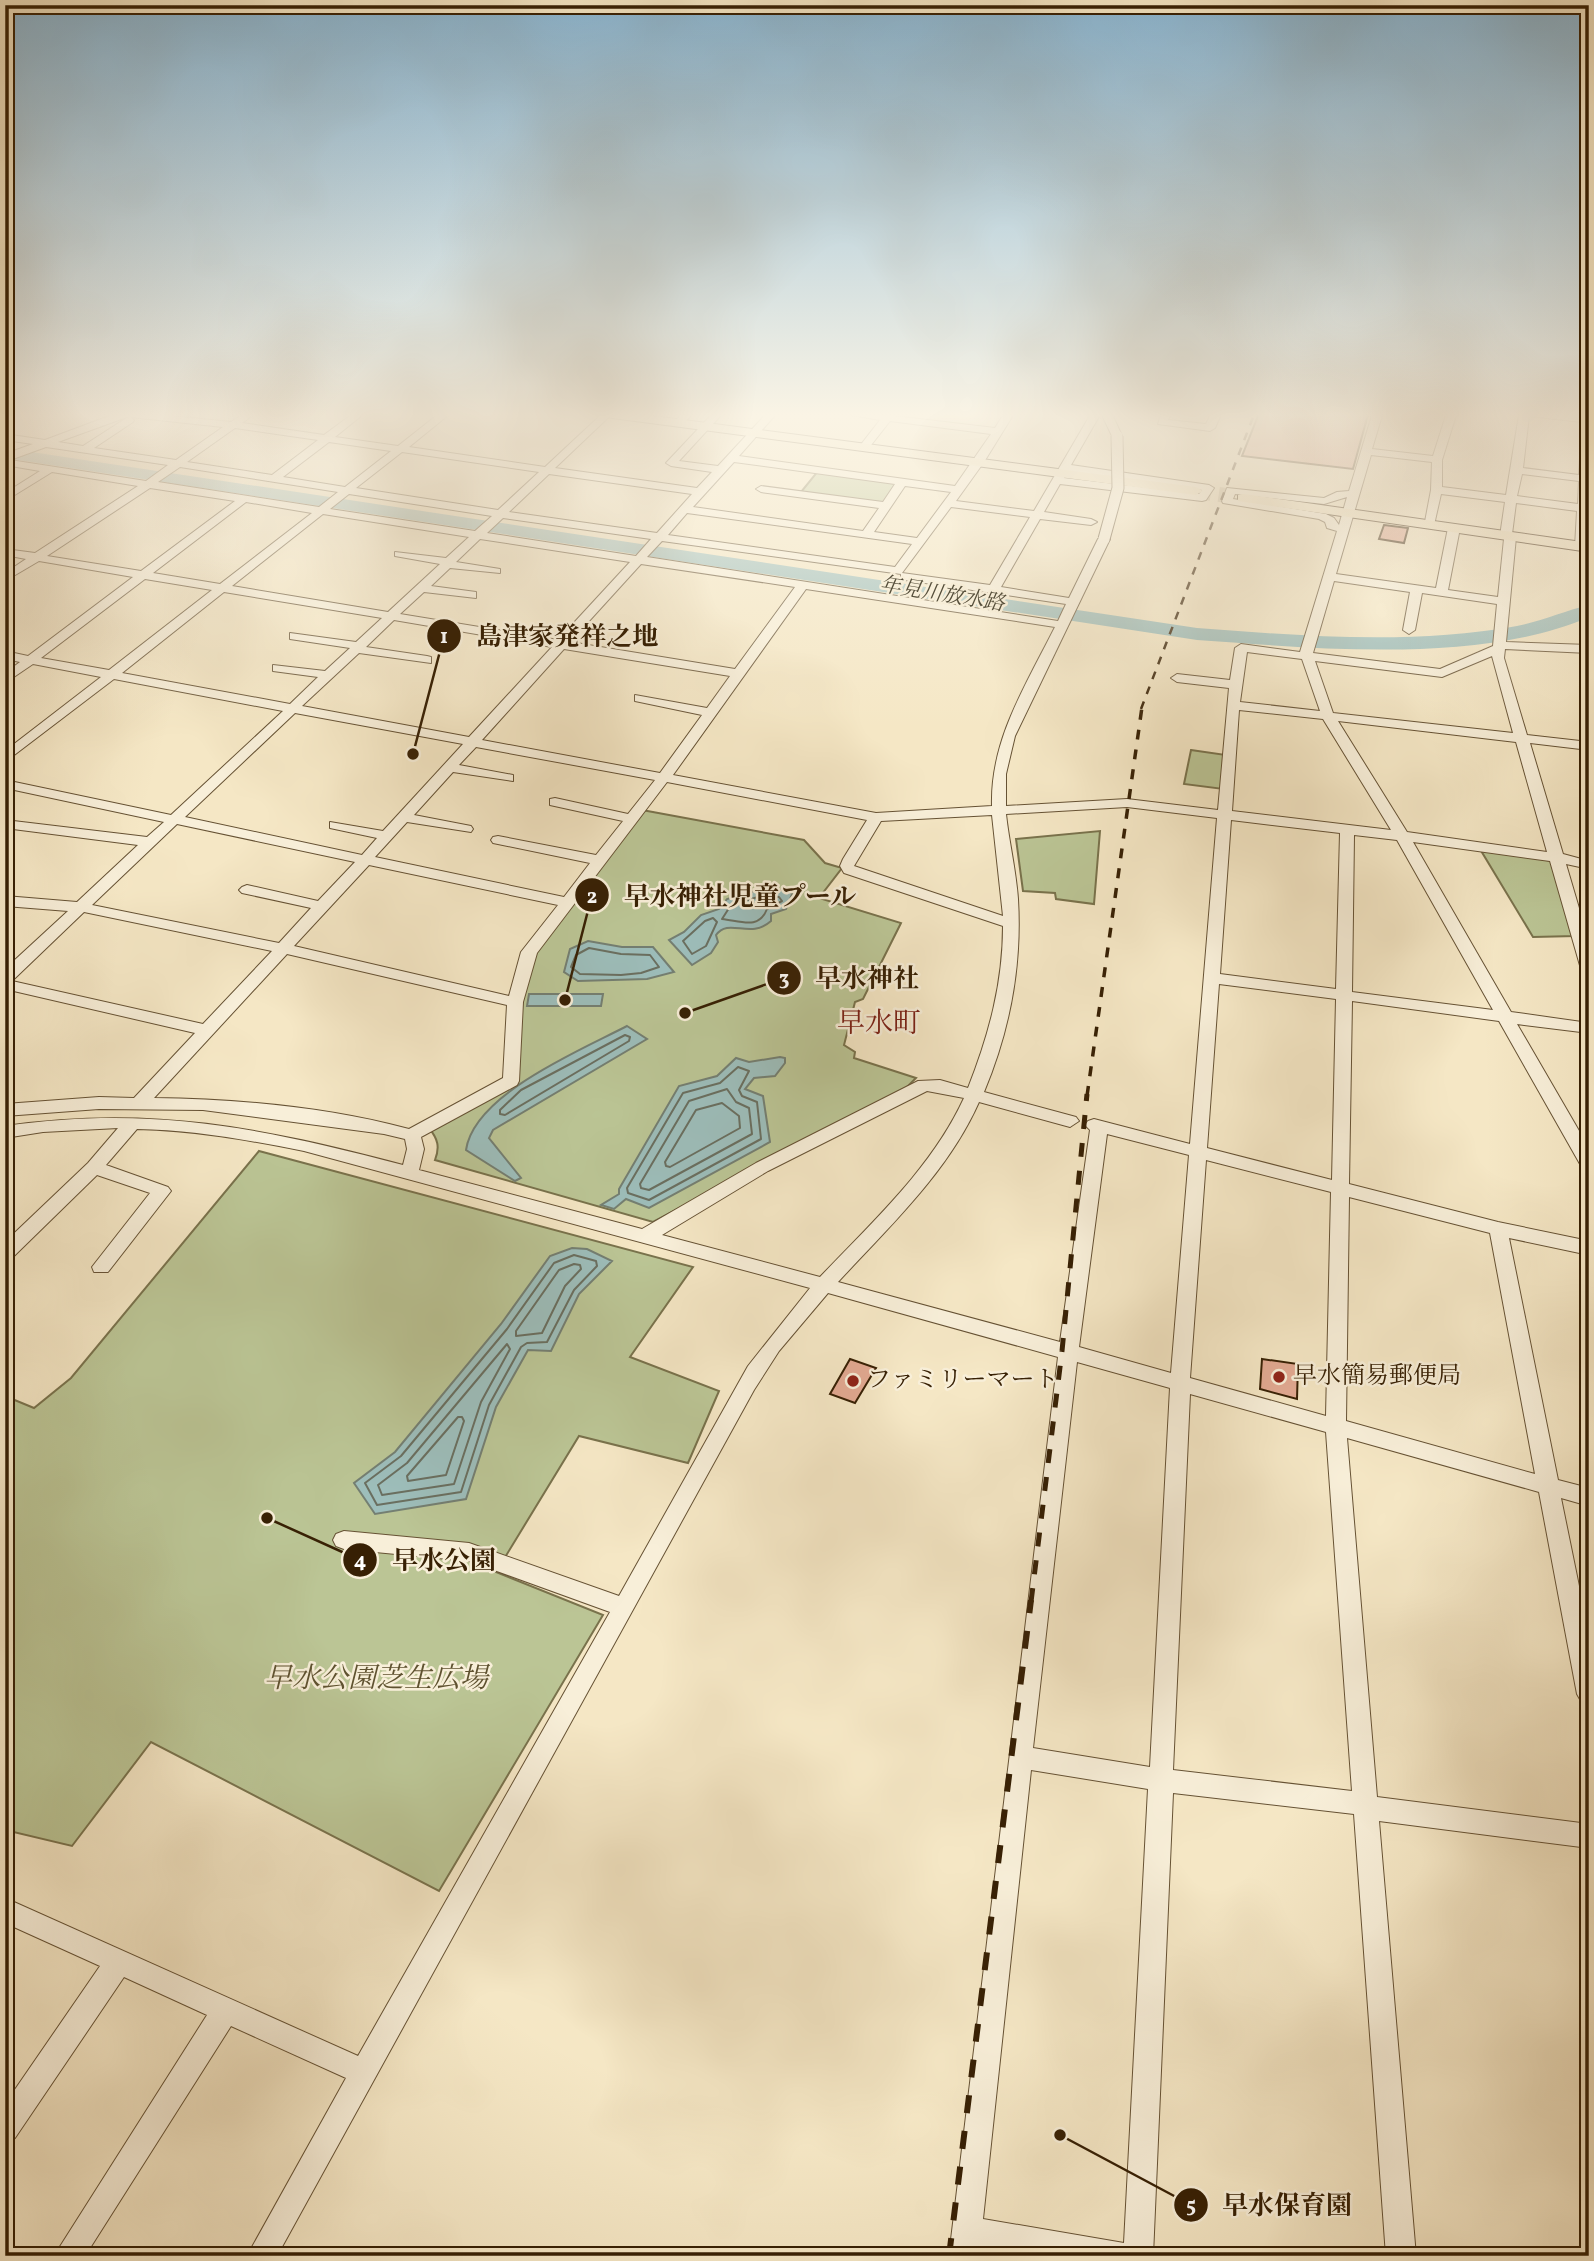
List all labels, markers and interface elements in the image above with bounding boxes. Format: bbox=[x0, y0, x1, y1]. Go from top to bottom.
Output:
water label: 年見川放水路 bbox=[878, 571, 1008, 619]
callout: 島津家発祥之地 bbox=[427, 613, 672, 660]
text: 島津家発祥之地 bbox=[476, 620, 658, 656]
text: 1 bbox=[440, 623, 448, 652]
callout: 早水神社児童プール bbox=[575, 872, 871, 919]
text: 早水神社児童プール bbox=[624, 880, 856, 916]
text: 2 bbox=[587, 883, 597, 912]
callout: 早水神社 bbox=[766, 955, 933, 1002]
text: 早水神社 bbox=[815, 962, 919, 998]
text: 3 bbox=[779, 965, 789, 994]
district label: 早水町 bbox=[837, 1005, 921, 1044]
place label: 早水簡易郵便局 bbox=[1293, 1360, 1461, 1394]
place label: ファミリーマート bbox=[867, 1364, 1059, 1398]
marker: 早水簡易郵便局 bbox=[1271, 1369, 1287, 1385]
marker: ファミリーマート bbox=[845, 1373, 861, 1389]
callout: 早水公園 bbox=[343, 1537, 510, 1584]
text: 早水公園 bbox=[392, 1544, 496, 1580]
text: 4 bbox=[354, 1547, 367, 1576]
park label: 早水公園芝生広場 bbox=[264, 1660, 491, 1699]
callout: 早水保育園 bbox=[1173, 2181, 1366, 2228]
text: 早水保育園 bbox=[1222, 2189, 1352, 2225]
text: 5 bbox=[1186, 2192, 1196, 2221]

